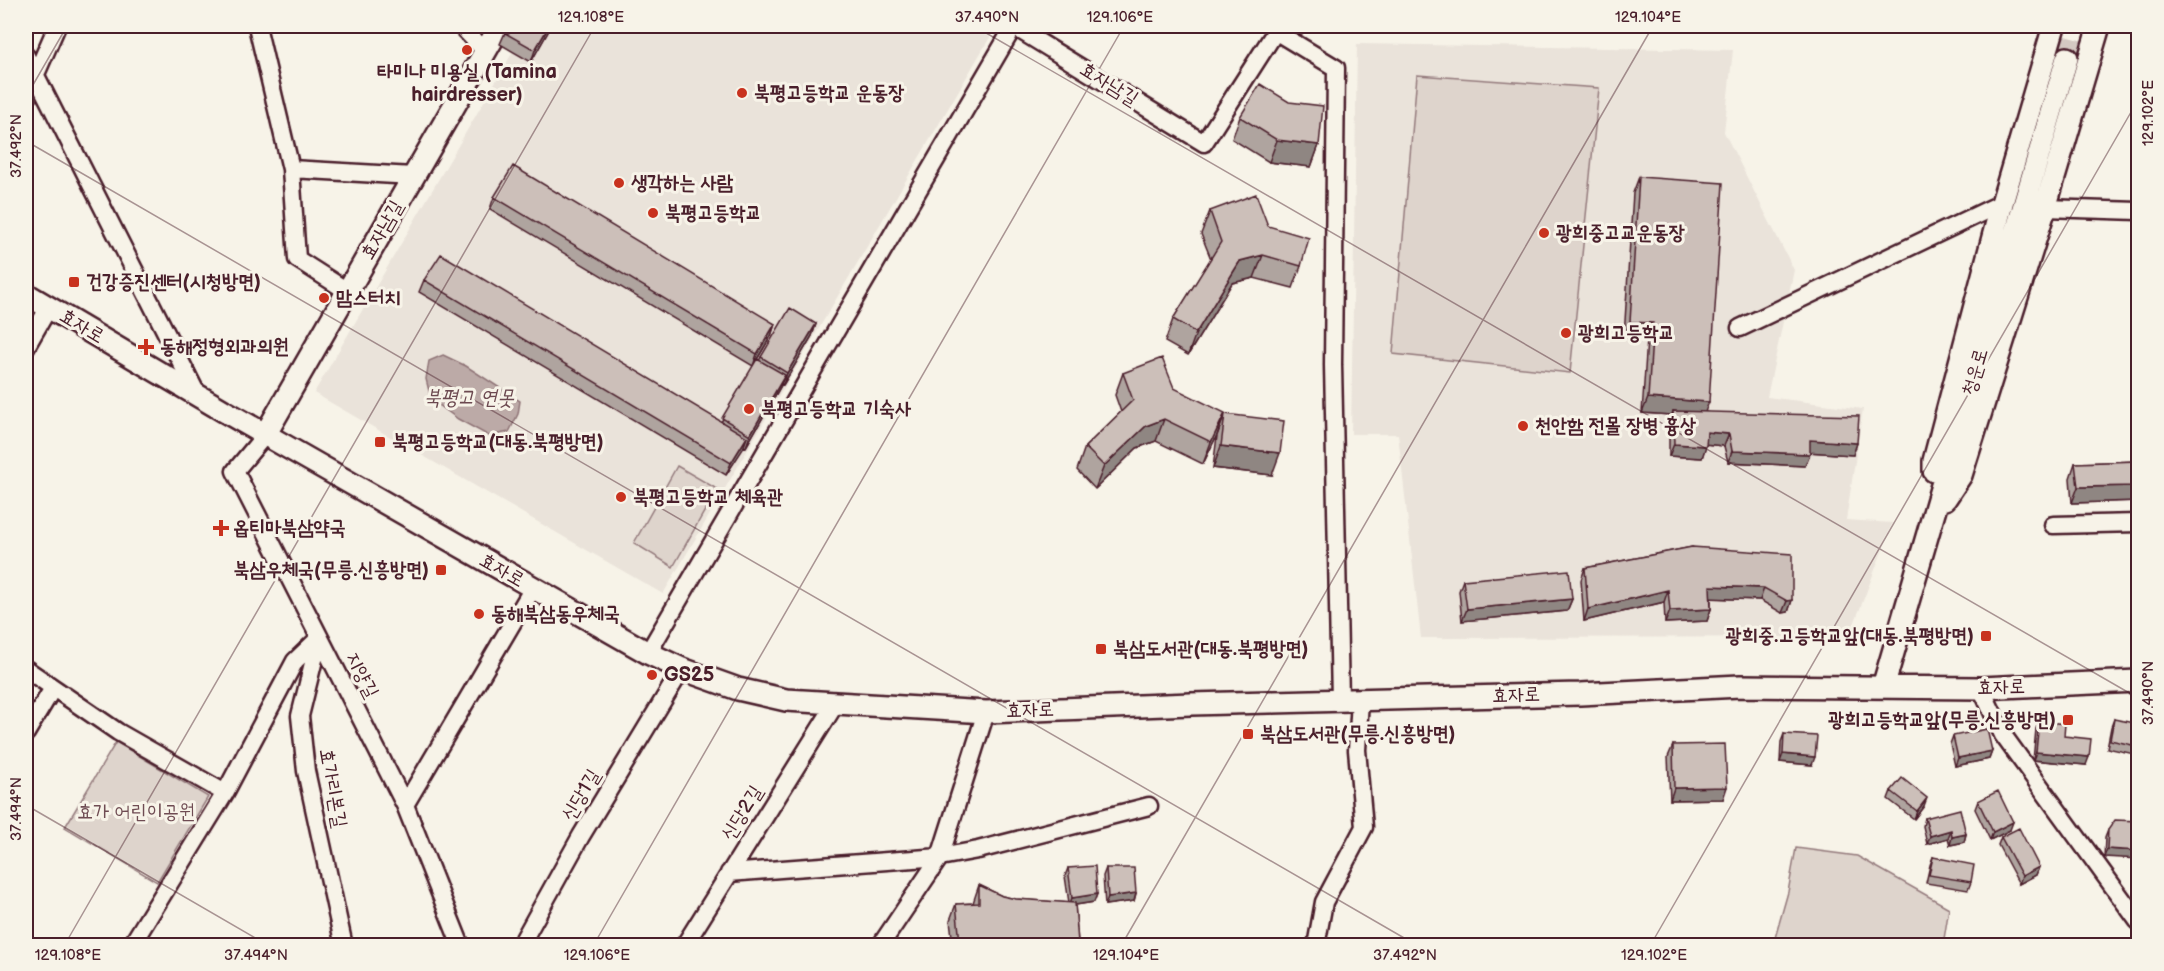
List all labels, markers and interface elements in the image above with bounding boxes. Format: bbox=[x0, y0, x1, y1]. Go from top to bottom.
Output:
text: 129.108°E bbox=[558, 8, 624, 27]
text: 37.490°N bbox=[955, 8, 1019, 27]
text: 129.106°E bbox=[1087, 8, 1153, 27]
text: 129.104°E bbox=[1615, 8, 1681, 27]
marker: 타미나 미용실 (Tamina hairdresser) bbox=[460, 43, 474, 57]
street label: 효자남길 bbox=[1075, 57, 1143, 111]
place label: 타미나 미용실 (Tamina hairdresser) bbox=[377, 60, 557, 107]
text: 129.102°E bbox=[2139, 80, 2158, 146]
place label: 북평고등학교 운동장 bbox=[754, 81, 904, 105]
marker: 북평고등학교 운동장 bbox=[735, 86, 749, 100]
text: 37.492°N bbox=[7, 114, 26, 178]
place label: 생각하는 사람 bbox=[631, 171, 734, 195]
marker: 생각하는 사람 bbox=[612, 176, 626, 190]
street label: 효자남길 bbox=[356, 196, 408, 264]
place label: 북평고등학교 bbox=[665, 201, 762, 225]
marker: 북평고등학교 bbox=[646, 206, 660, 220]
place label: 광희중고교운동장 bbox=[1556, 221, 1685, 245]
marker: 광희중고교운동장 bbox=[1537, 226, 1551, 240]
place label: 건강증진센터(시청방면) bbox=[86, 270, 261, 294]
marker: 건강증진센터(시청방면) bbox=[67, 275, 81, 289]
place label: 맘스터치 bbox=[336, 286, 400, 310]
marker: 맘스터치 bbox=[317, 291, 331, 305]
street label: 효자로 bbox=[55, 303, 109, 349]
place label: 광희고등학교 bbox=[1578, 321, 1675, 345]
marker: 광희고등학교 bbox=[1559, 326, 1573, 340]
place label: 동해정형외과의원 bbox=[160, 335, 289, 359]
marker: 동해정형외과의원 bbox=[137, 338, 155, 356]
street label: 청운로 bbox=[1957, 345, 1993, 399]
water label: 북평고 연못 bbox=[424, 385, 515, 410]
place label: 북평고등학교 기숙사 bbox=[761, 397, 911, 421]
marker: 북평고등학교 기숙사 bbox=[742, 402, 756, 416]
place label: 천안함 전몰 장병 흉상 bbox=[1535, 414, 1696, 438]
marker: 천안함 전몰 장병 흉상 bbox=[1516, 419, 1530, 433]
place label: 북평고등학교(대동.북평방면) bbox=[392, 430, 604, 454]
marker: 북평고등학교(대동.북평방면) bbox=[373, 435, 387, 449]
place label: 북평고등학교 체육관 bbox=[633, 485, 783, 509]
marker: 북평고등학교 체육관 bbox=[614, 490, 628, 504]
place label: 옵티마북삼약국 bbox=[233, 516, 346, 540]
marker: 옵티마북삼약국 bbox=[214, 521, 228, 535]
street label: 효자로 bbox=[475, 548, 529, 592]
place label: 북삼우체국(무릉.신흥방면) bbox=[233, 558, 429, 582]
marker: 북삼우체국(무릉.신흥방면) bbox=[434, 563, 448, 577]
place label: 동해북삼동우체국 bbox=[491, 602, 620, 626]
marker: 동해북삼동우체국 bbox=[472, 607, 486, 621]
place label: 광희중.고등학교앞(대동.북평방면) bbox=[1726, 624, 1974, 648]
marker: 광희중.고등학교앞(대동.북평방면) bbox=[1979, 629, 1993, 643]
place label: 북삼도서관(대동.북평방면) bbox=[1113, 637, 1309, 661]
marker: 북삼도서관(대동.북평방면) bbox=[1094, 642, 1108, 656]
street label: 지양길 bbox=[340, 648, 384, 702]
text: 37.490°N bbox=[2139, 661, 2158, 725]
place label: GS25 bbox=[664, 663, 715, 687]
marker: GS25 bbox=[645, 668, 659, 682]
street label: 효자로 bbox=[1977, 675, 2025, 699]
street label: 효자로 bbox=[1491, 682, 1541, 708]
street label: 효자로 bbox=[1005, 697, 1055, 723]
place label: 광희고등학교앞(무릉.신흥방면) bbox=[1828, 708, 2056, 732]
marker: 광희고등학교앞(무릉.신흥방면) bbox=[2061, 713, 2075, 727]
place label: 북삼도서관(무릉.신흥방면) bbox=[1260, 722, 1456, 746]
marker: 북삼도서관(무릉.신흥방면) bbox=[1241, 727, 1255, 741]
street label: 효가리본길 bbox=[314, 746, 352, 830]
street label: 신당1길 bbox=[556, 765, 606, 825]
text: 37.494°N bbox=[7, 777, 26, 841]
street label: 신당2길 bbox=[716, 781, 768, 845]
park label: 효가 어린이공원 bbox=[77, 800, 195, 824]
text: 129.108°E bbox=[35, 946, 101, 965]
text: 37.494°N bbox=[224, 946, 288, 965]
text: 129.106°E bbox=[564, 946, 630, 965]
text: 129.104°E bbox=[1093, 946, 1159, 965]
text: 37.492°N bbox=[1373, 946, 1437, 965]
text: 129.102°E bbox=[1621, 946, 1687, 965]

